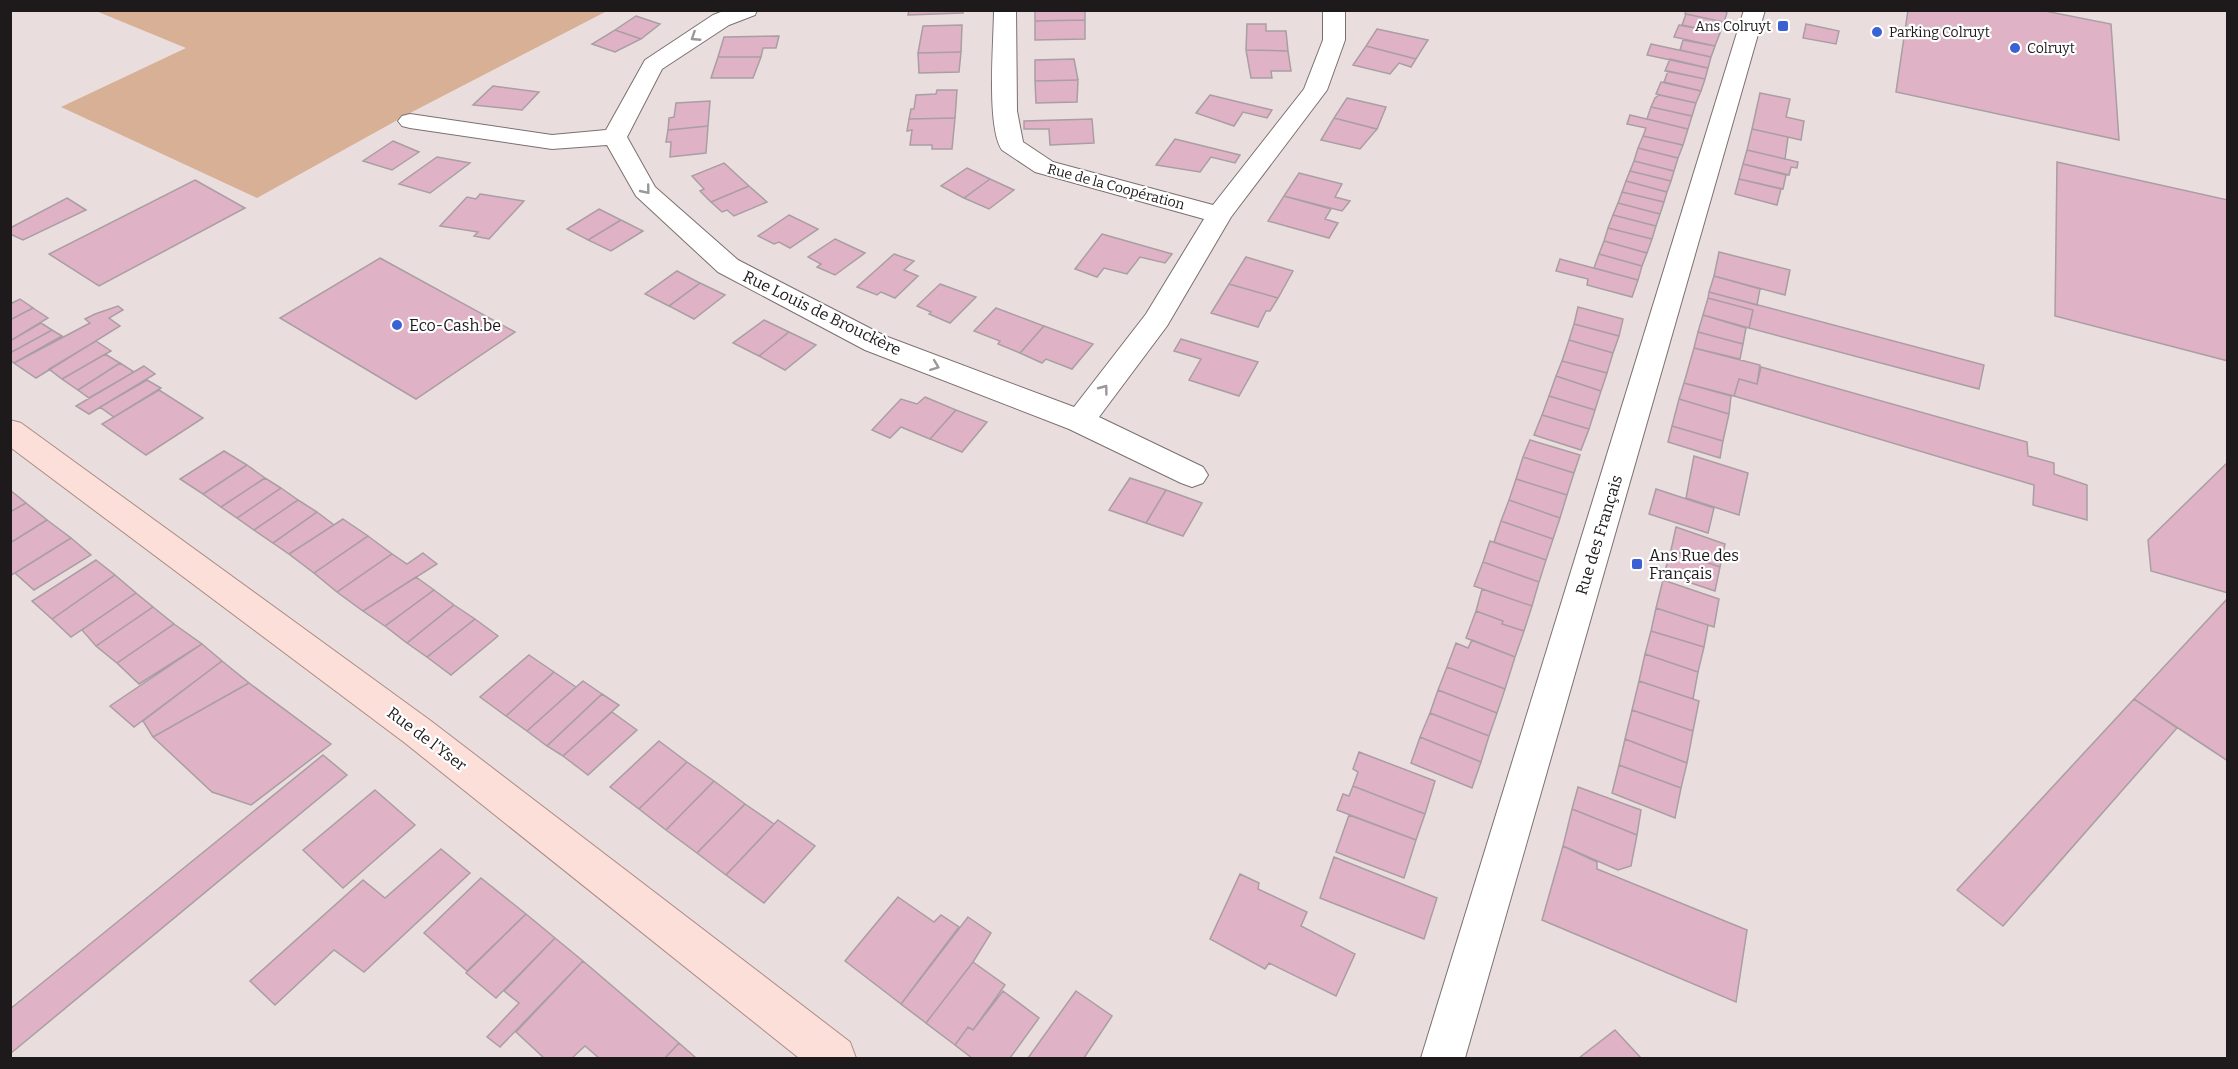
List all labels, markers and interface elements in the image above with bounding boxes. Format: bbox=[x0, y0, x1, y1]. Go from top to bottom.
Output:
place label: Ans Colruyt bbox=[1695, 18, 1771, 35]
marker: Ans Colruyt bbox=[1776, 19, 1790, 33]
place label: Parking Colruyt bbox=[1889, 24, 1990, 41]
marker: Parking Colruyt bbox=[1870, 25, 1884, 39]
one-way arrow bbox=[691, 30, 702, 41]
place label: Colruyt bbox=[2027, 40, 2075, 57]
marker: Colruyt bbox=[2008, 41, 2022, 55]
street label: Rue de la Coopération bbox=[1045, 160, 1187, 214]
one-way arrow bbox=[639, 183, 650, 194]
street label: Rue Louis de Brouckère bbox=[740, 266, 904, 360]
place label: Eco-Cash.be bbox=[409, 316, 501, 335]
marker: Eco-Cash.be bbox=[390, 318, 404, 332]
one-way arrow bbox=[929, 359, 940, 371]
one-way arrow bbox=[1097, 385, 1108, 396]
street label: Rue des Français bbox=[1572, 473, 1626, 597]
place label: Ans Rue des Français bbox=[1649, 546, 1739, 583]
marker: Ans Rue des Français bbox=[1630, 557, 1644, 571]
street label: Rue de l'Yser bbox=[384, 703, 470, 775]

